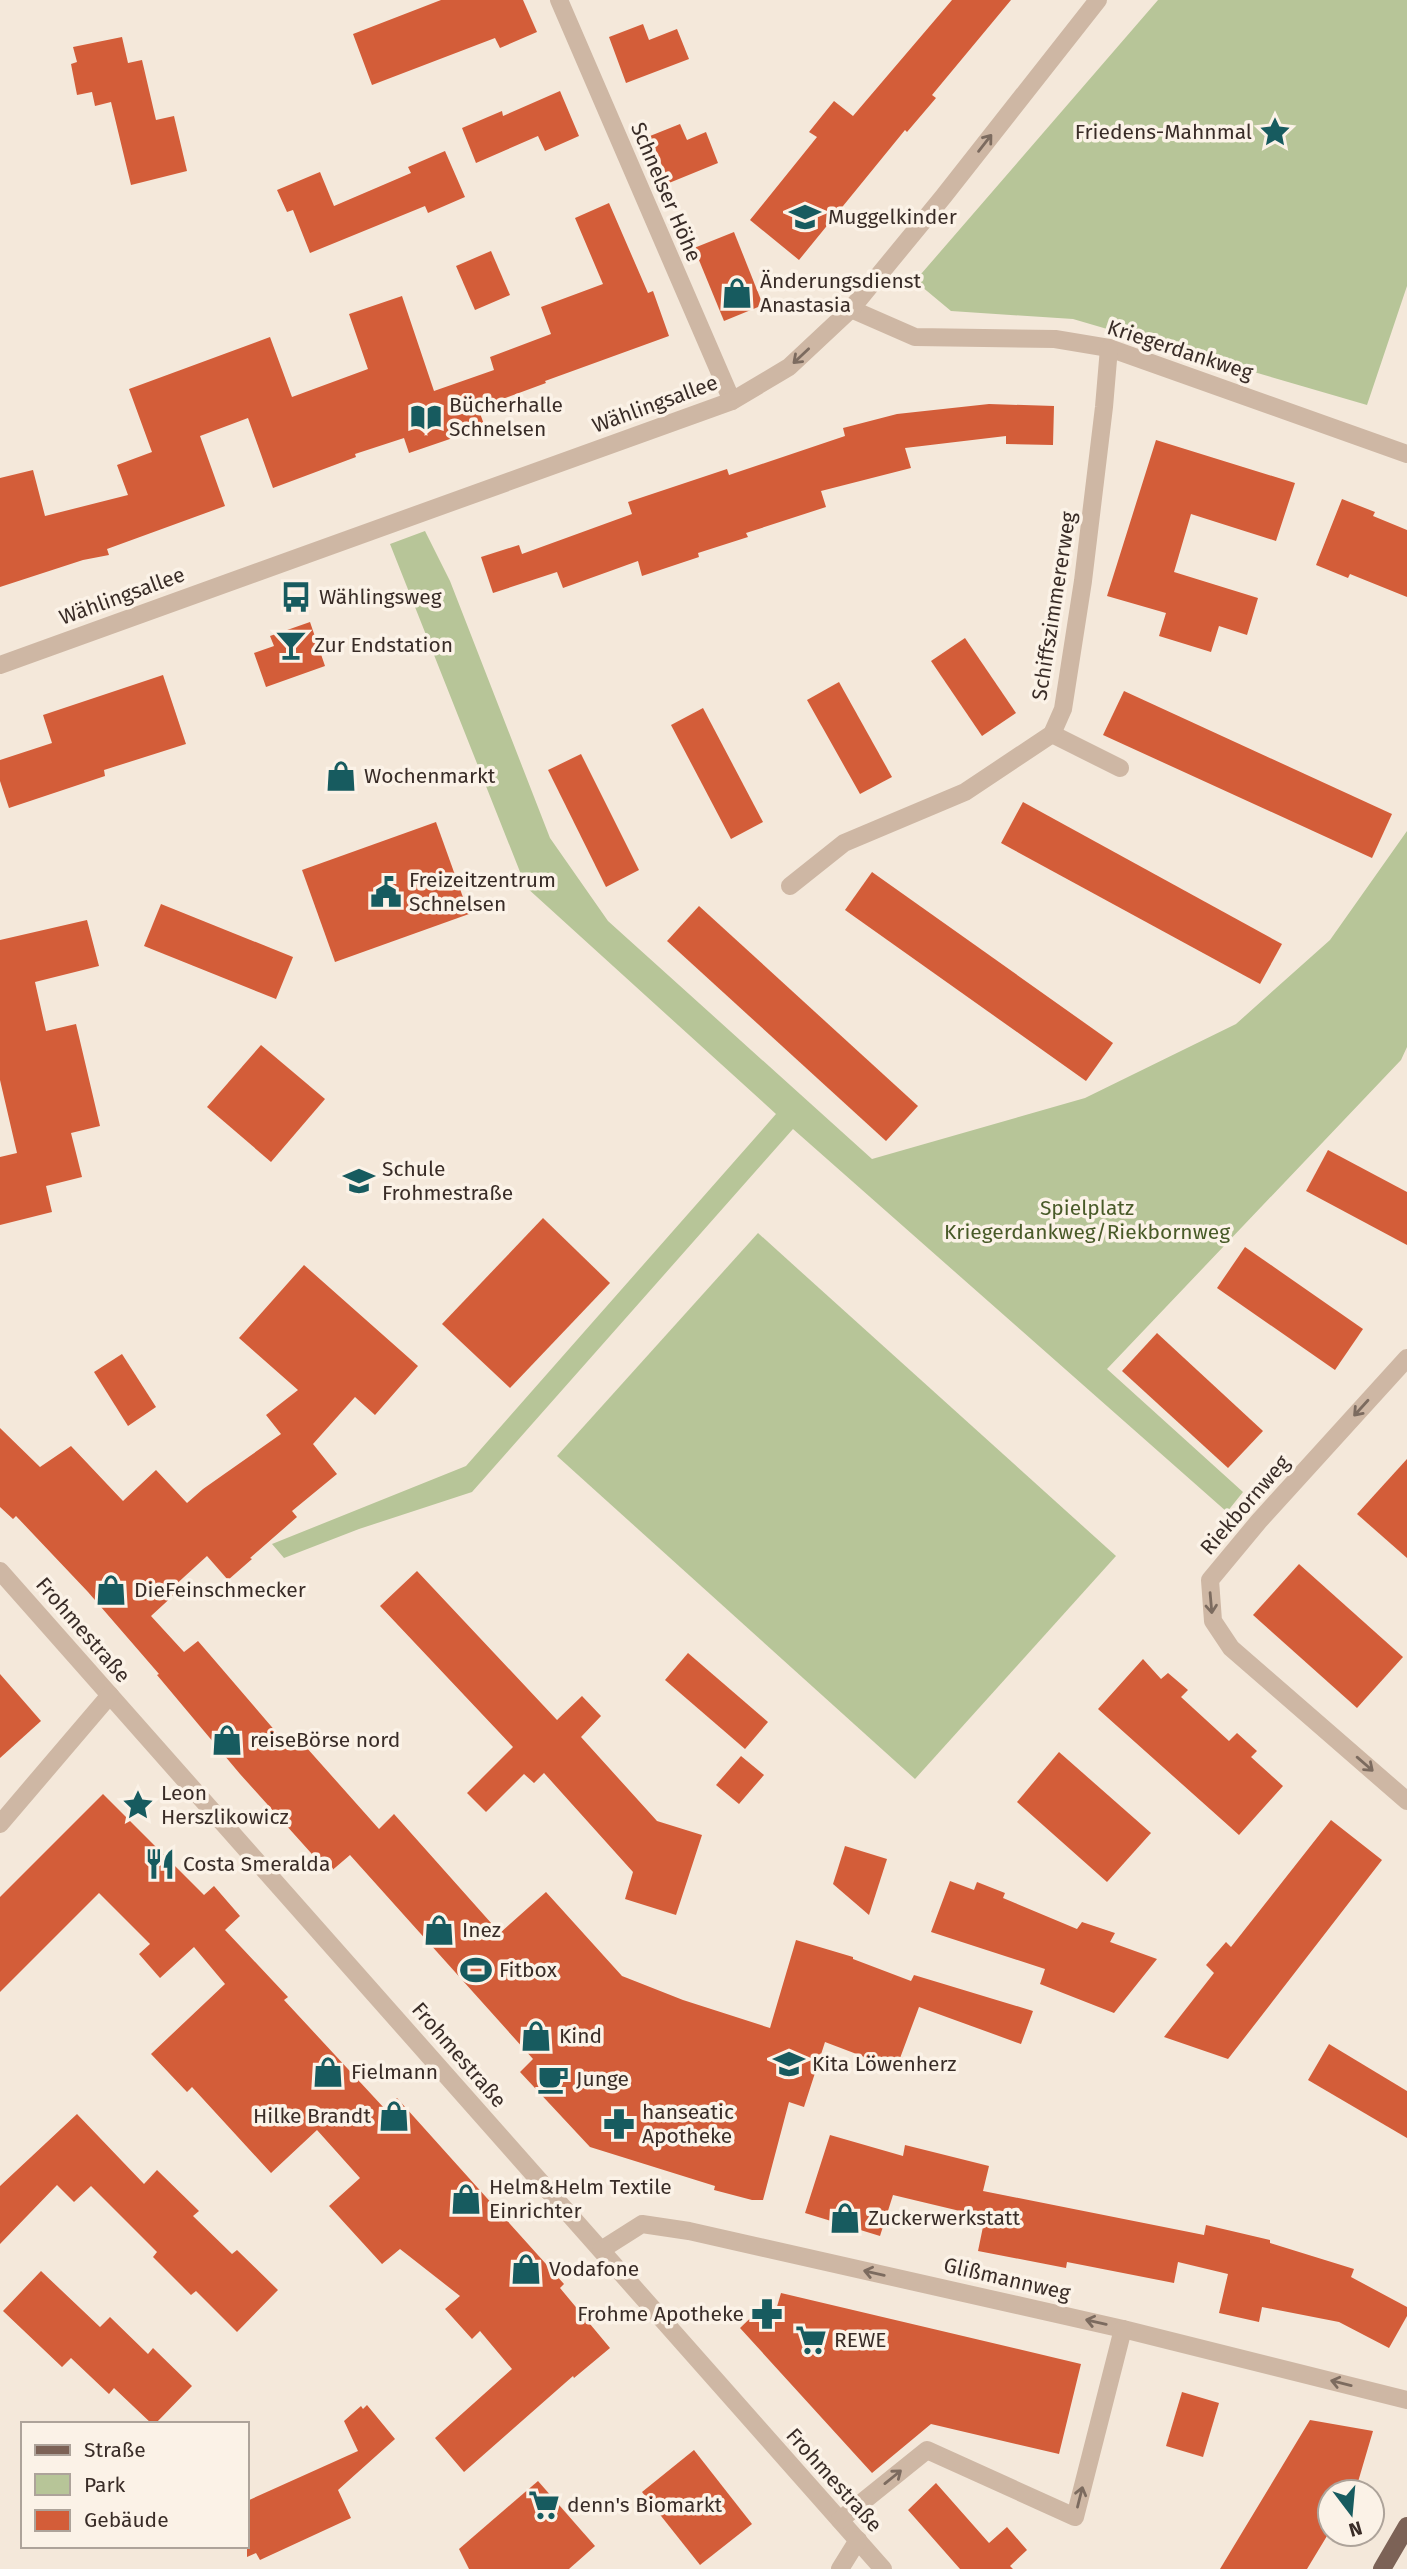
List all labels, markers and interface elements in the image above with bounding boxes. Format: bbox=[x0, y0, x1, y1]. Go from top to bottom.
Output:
place icon: Friedens-Mahnmal bbox=[1258, 115, 1292, 149]
street label: Schnelser Höhe bbox=[625, 118, 707, 266]
place label: Friedens-Mahnmal bbox=[1075, 119, 1252, 145]
one-way arrow bbox=[978, 134, 993, 153]
school or university icon: Muggelkinder bbox=[788, 200, 822, 234]
place label: Muggelkinder bbox=[828, 204, 957, 230]
place label: Änderungsdienst Anastasia bbox=[760, 268, 922, 318]
shop icon: Änderungsdienst Anastasia bbox=[720, 276, 754, 310]
street label: Kriegerdankweg bbox=[1104, 314, 1256, 386]
one-way arrow bbox=[793, 347, 810, 364]
street label: Wählingsallee bbox=[589, 369, 721, 439]
place label: Bücherhalle Schnelsen bbox=[449, 392, 563, 442]
library icon: Bücherhalle Schnelsen bbox=[409, 400, 443, 434]
street label: Schiffszimmererweg bbox=[1026, 510, 1082, 702]
street label: Wählingsallee bbox=[56, 561, 188, 631]
bus stop icon: Wählingsweg bbox=[279, 580, 313, 614]
place label: Wählingsweg bbox=[319, 584, 442, 610]
bar icon: Zur Endstation bbox=[274, 628, 308, 662]
place label: Zur Endstation bbox=[314, 632, 453, 658]
shop icon: Wochenmarkt bbox=[324, 759, 358, 793]
place label: Wochenmarkt bbox=[364, 763, 496, 789]
place label: Freizeitzentrum Schnelsen bbox=[409, 867, 556, 917]
public building icon: Freizeitzentrum Schnelsen bbox=[369, 875, 403, 909]
place label: Schule Frohmestraße bbox=[382, 1156, 513, 1206]
school or university icon: Schule Frohmestraße bbox=[342, 1164, 376, 1198]
park label: Spielplatz Kriegerdankweg/Riekbornweg bbox=[944, 1195, 1230, 1245]
one-way arrow bbox=[1353, 1399, 1369, 1417]
street label: Riekbornweg bbox=[1195, 1450, 1295, 1560]
street label: Frohmestraße bbox=[30, 1572, 136, 1688]
shop icon: DieFeinschmecker bbox=[94, 1573, 128, 1607]
place label: DieFeinschmecker bbox=[134, 1577, 306, 1603]
one-way arrow bbox=[1205, 1591, 1218, 1614]
shop icon: reiseBörse nord bbox=[210, 1723, 244, 1757]
place label: reiseBörse nord bbox=[250, 1727, 400, 1753]
one-way arrow bbox=[1356, 1756, 1374, 1772]
place label: Leon Herszlikowicz bbox=[161, 1780, 289, 1830]
place icon: Leon Herszlikowicz bbox=[121, 1788, 155, 1822]
restaurant icon: Costa Smeralda bbox=[143, 1847, 177, 1881]
place label: Costa Smeralda bbox=[183, 1851, 330, 1877]
shop icon: Inez bbox=[422, 1913, 456, 1947]
place label: Inez bbox=[462, 1917, 501, 1943]
sports icon: Fitbox bbox=[459, 1953, 493, 1987]
place label: Fitbox bbox=[499, 1957, 558, 1983]
street label: Frohmestraße bbox=[406, 1997, 512, 2113]
shop icon: Kind bbox=[519, 2019, 553, 2053]
place label: Kind bbox=[559, 2023, 602, 2049]
school or university icon: Kita Löwenherz bbox=[772, 2047, 806, 2081]
place label: Kita Löwenherz bbox=[812, 2051, 957, 2077]
shop icon: Fielmann bbox=[311, 2055, 345, 2089]
place label: Fielmann bbox=[351, 2059, 438, 2085]
cafe icon: Junge bbox=[536, 2062, 570, 2096]
place label: Junge bbox=[576, 2066, 629, 2092]
shop icon: Hilke Brandt bbox=[377, 2099, 411, 2133]
place label: hanseatic Apotheke bbox=[642, 2099, 734, 2149]
place label: Hilke Brandt bbox=[253, 2103, 371, 2129]
pharmacy icon: hanseatic Apotheke bbox=[602, 2107, 636, 2141]
place label: Helm&Helm Textile Einrichter bbox=[489, 2174, 672, 2224]
shop icon: Helm&Helm Textile Einrichter bbox=[449, 2182, 483, 2216]
shop icon: Zuckerwerkstatt bbox=[828, 2201, 862, 2235]
place label: Zuckerwerkstatt bbox=[868, 2205, 1020, 2231]
shop icon: Vodafone bbox=[509, 2252, 543, 2286]
street label: Glißmannweg bbox=[941, 2252, 1073, 2306]
place label: Vodafone bbox=[549, 2256, 639, 2282]
one-way arrow bbox=[863, 2265, 886, 2279]
pharmacy icon: Frohme Apotheke bbox=[750, 2297, 784, 2331]
place label: Frohme Apotheke bbox=[577, 2301, 744, 2327]
one-way arrow bbox=[1085, 2315, 1108, 2329]
supermarket icon: REWE bbox=[794, 2323, 828, 2357]
place label: REWE bbox=[834, 2327, 887, 2353]
one-way arrow bbox=[1330, 2376, 1353, 2389]
legend bbox=[21, 2422, 248, 2548]
street label: Frohmestraße bbox=[780, 2423, 888, 2537]
text: Straße bbox=[84, 2437, 146, 2463]
one-way arrow bbox=[883, 2470, 902, 2485]
text: Park bbox=[84, 2472, 126, 2498]
north arrow bbox=[1316, 2478, 1386, 2548]
one-way arrow bbox=[1074, 2486, 1087, 2509]
supermarket icon: denn's Biomarkt bbox=[527, 2488, 561, 2522]
place label: denn's Biomarkt bbox=[567, 2492, 722, 2518]
text: Gebäude bbox=[84, 2507, 169, 2533]
text: N bbox=[1346, 2516, 1365, 2542]

